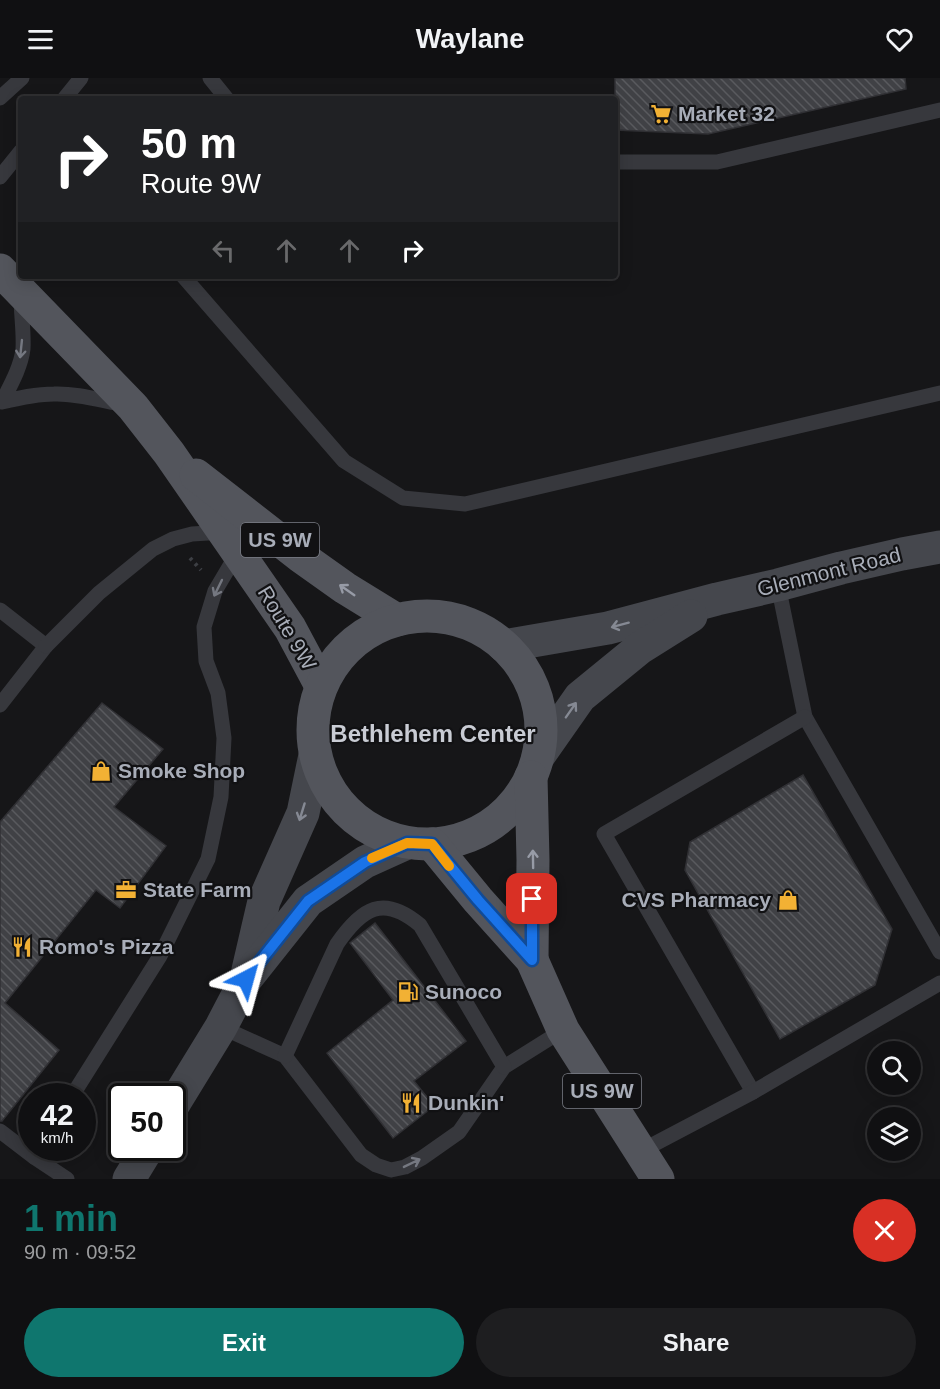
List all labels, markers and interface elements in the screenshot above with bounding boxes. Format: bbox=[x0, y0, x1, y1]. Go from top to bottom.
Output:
icon: menu bbox=[24, 23, 57, 56]
icon: heart bbox=[883, 23, 916, 56]
text: Waylane bbox=[416, 24, 524, 54]
supermarket icon: Market 32 bbox=[649, 102, 673, 126]
place label: Market 32 bbox=[678, 102, 775, 125]
icon: right bbox=[42, 120, 120, 198]
text: 50 m bbox=[141, 120, 237, 167]
text: Route 9W bbox=[141, 169, 261, 199]
icon: left bbox=[207, 234, 240, 267]
icon: ahead bbox=[270, 234, 303, 267]
icon: ahead bbox=[333, 234, 366, 267]
icon: right bbox=[396, 234, 429, 267]
one-way arrow bbox=[15, 339, 26, 358]
road number: US 9W bbox=[241, 523, 319, 557]
street label: Glenmont Road bbox=[755, 543, 903, 600]
one-way arrow bbox=[211, 579, 223, 597]
street label: Route 9W bbox=[254, 582, 321, 674]
one-way arrow bbox=[340, 584, 356, 596]
one-way arrow bbox=[611, 619, 630, 631]
one-way arrow bbox=[565, 702, 578, 718]
district label: Bethlehem Center bbox=[330, 720, 536, 747]
shop icon: Smoke Shop bbox=[89, 759, 113, 783]
place label: Smoke Shop bbox=[118, 759, 245, 782]
one-way arrow bbox=[295, 802, 306, 821]
one-way arrow bbox=[527, 850, 538, 870]
pin bbox=[506, 873, 557, 924]
office icon: State Farm bbox=[114, 878, 138, 902]
place label: State Farm bbox=[143, 878, 252, 901]
icon: arrive bbox=[515, 882, 548, 915]
place label: CVS Pharmacy bbox=[622, 888, 771, 911]
shop icon: CVS Pharmacy bbox=[776, 888, 800, 912]
restaurant icon: Romo's Pizza bbox=[10, 935, 34, 959]
place label: Romo's Pizza bbox=[39, 935, 174, 958]
position arrow bbox=[214, 947, 278, 1011]
fuel station icon: Sunoco bbox=[396, 980, 420, 1004]
place label: Sunoco bbox=[425, 980, 502, 1003]
map controls bbox=[867, 1041, 921, 1161]
button: search bbox=[867, 1041, 921, 1095]
road number: US 9W bbox=[563, 1074, 641, 1108]
speed limit sign: 50 bbox=[108, 1083, 186, 1161]
restaurant icon: Dunkin' bbox=[399, 1091, 423, 1115]
place label: Dunkin' bbox=[428, 1091, 504, 1114]
text: 42 bbox=[40, 1098, 74, 1131]
button: layers bbox=[867, 1107, 921, 1161]
text: km/h bbox=[41, 1129, 73, 1146]
one-way arrow bbox=[403, 1157, 421, 1169]
text: 1 min bbox=[24, 1198, 118, 1239]
button: close bbox=[853, 1199, 916, 1262]
text: 90 m · 09:52 bbox=[24, 1241, 136, 1263]
button: Exit bbox=[24, 1308, 464, 1377]
button: Share bbox=[476, 1308, 916, 1377]

